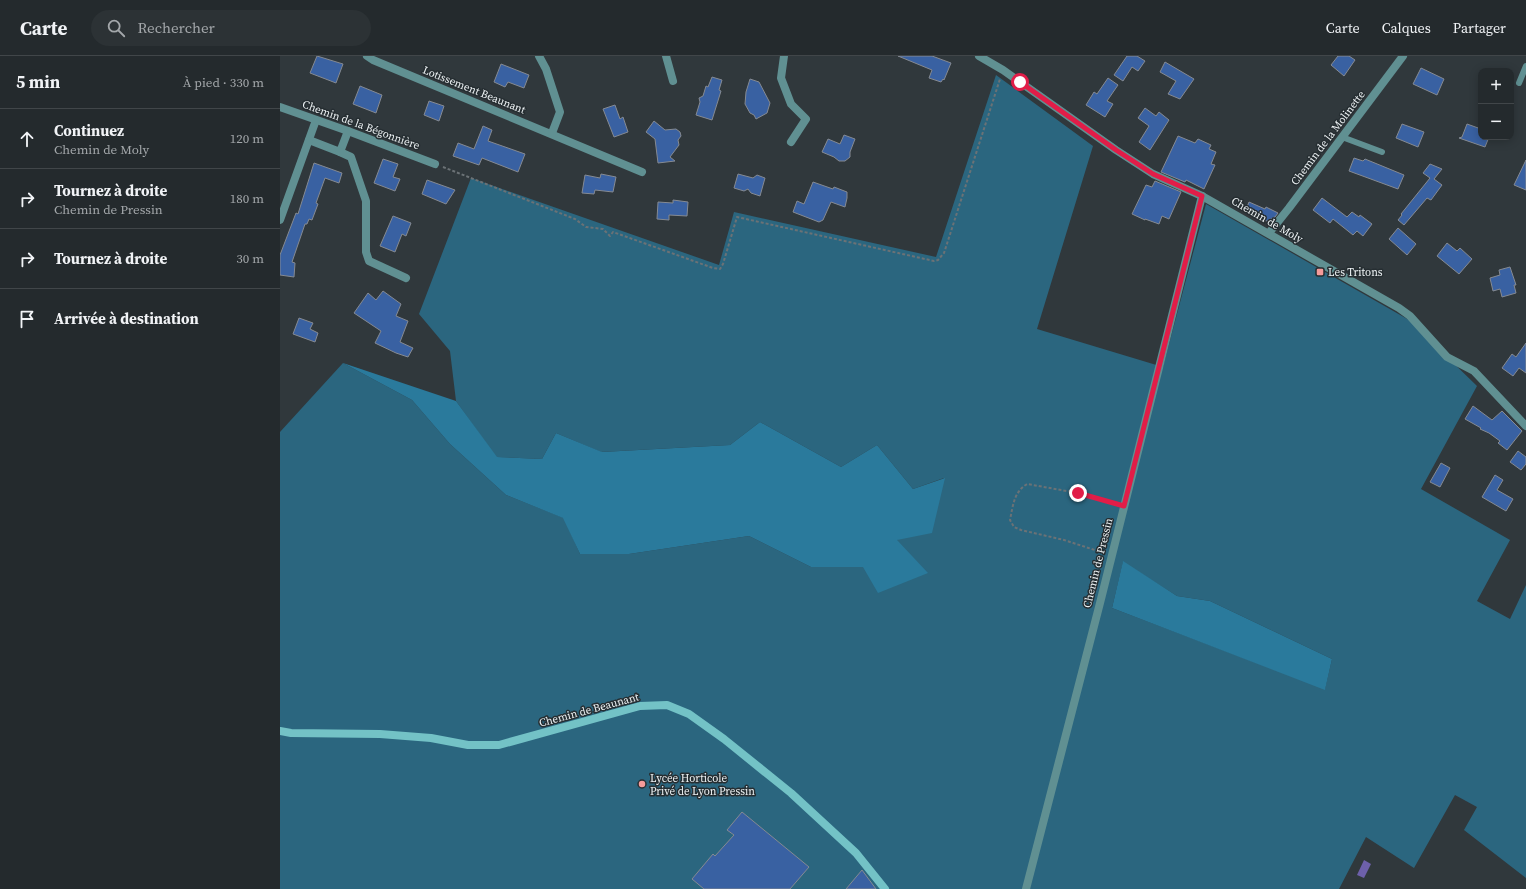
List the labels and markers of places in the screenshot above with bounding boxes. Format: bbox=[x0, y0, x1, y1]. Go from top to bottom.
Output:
place label: Les Tritons bbox=[1328, 265, 1383, 280]
marker: Les Tritons bbox=[1315, 267, 1325, 277]
place label: Lycée Horticole Privé de Lyon Pressin bbox=[650, 771, 755, 799]
marker: Lycée Horticole Privé de Lyon Pressin bbox=[637, 779, 647, 789]

